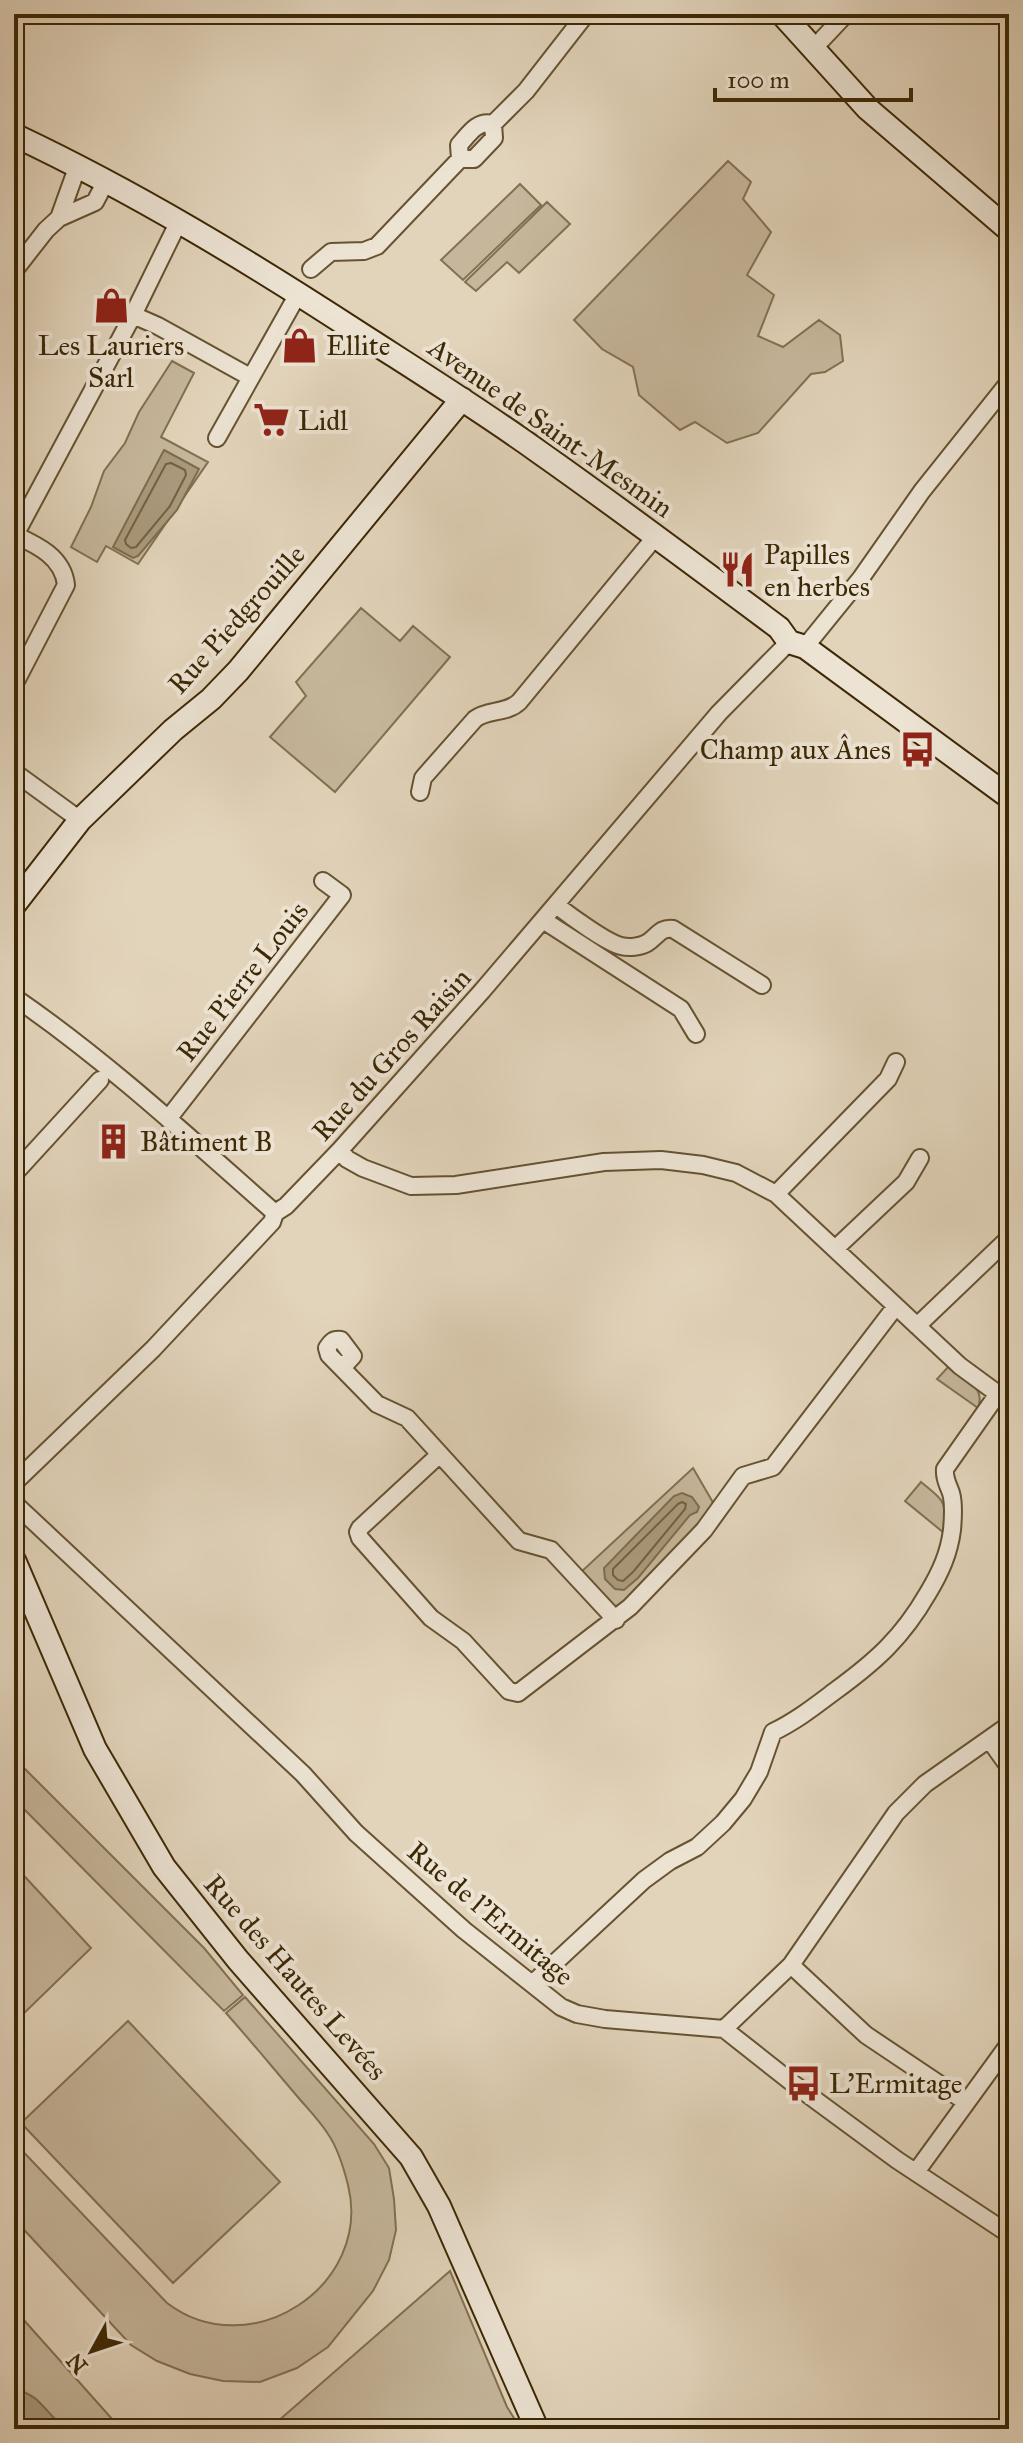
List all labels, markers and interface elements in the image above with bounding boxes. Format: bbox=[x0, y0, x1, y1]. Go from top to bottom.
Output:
scale bar bbox=[715, 52, 911, 102]
text: 100 m bbox=[727, 65, 790, 95]
shop icon: Les Lauriers Sarl bbox=[92, 286, 130, 324]
shop icon: Ellite bbox=[281, 326, 319, 364]
place label: Les Lauriers Sarl bbox=[38, 328, 184, 395]
place label: Ellite bbox=[326, 328, 390, 363]
street label: Avenue de Saint-Mesmin bbox=[421, 329, 680, 525]
supermarket icon: Lidl bbox=[253, 401, 291, 439]
place label: Lidl bbox=[298, 403, 348, 438]
place label: Papilles en herbes bbox=[764, 537, 870, 604]
street label: Rue Piedgrouille bbox=[160, 538, 312, 701]
restaurant icon: Papilles en herbes bbox=[719, 551, 757, 589]
bus stop icon: Champ aux Ânes bbox=[898, 730, 936, 768]
place label: Champ aux Ânes bbox=[700, 732, 891, 767]
street label: Rue Pierre Louis bbox=[169, 894, 316, 1068]
street label: Rue du Gros Raisin bbox=[305, 961, 478, 1148]
building icon: Bâtiment B bbox=[95, 1122, 133, 1160]
place label: Bâtiment B bbox=[140, 1124, 273, 1159]
street label: Rue de l'Ermitage bbox=[400, 1834, 581, 1993]
street label: Rue des Hautes Levées bbox=[197, 1867, 395, 2088]
bus stop icon: L'Ermitage bbox=[784, 2064, 822, 2102]
place label: L'Ermitage bbox=[829, 2066, 963, 2101]
north arrow bbox=[52, 2311, 132, 2391]
text: N bbox=[61, 2347, 93, 2379]

